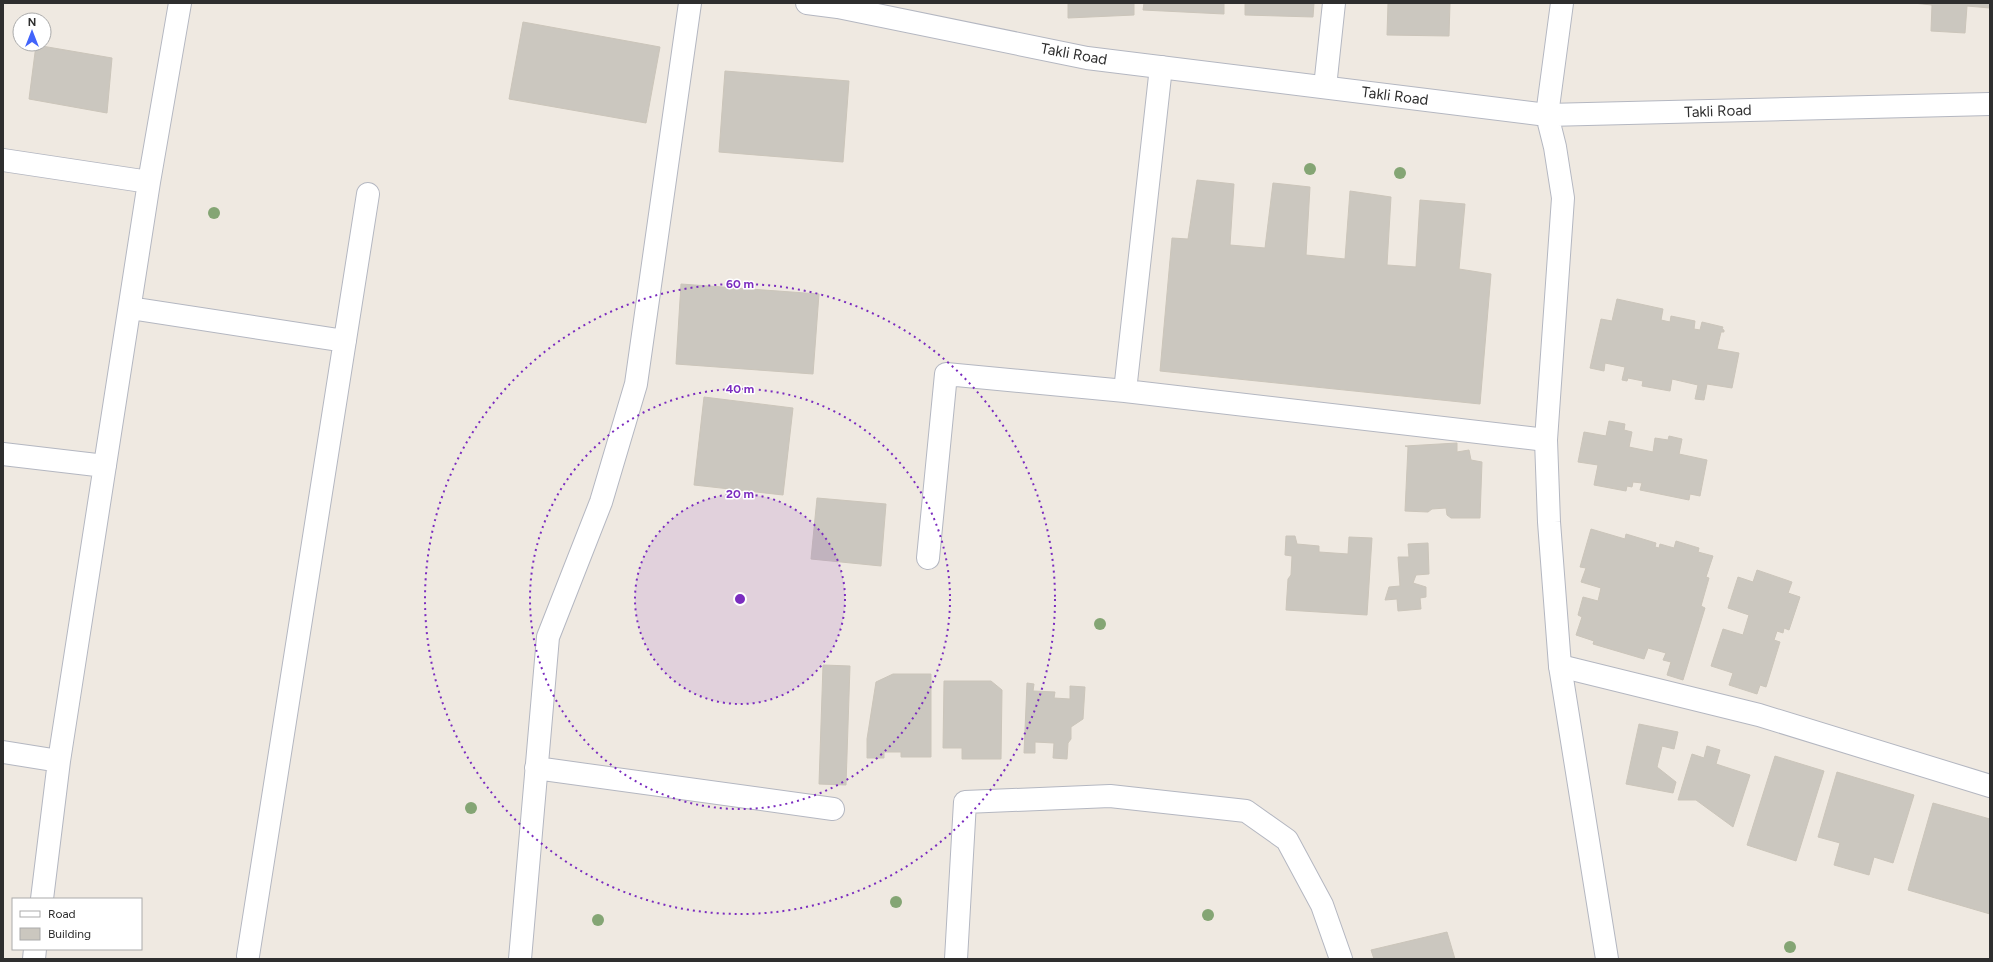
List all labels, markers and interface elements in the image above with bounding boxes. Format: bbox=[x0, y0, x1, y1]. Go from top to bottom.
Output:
north arrow bbox=[12, 12, 52, 52]
text: N bbox=[28, 16, 36, 29]
street label: Takli Road bbox=[1039, 39, 1109, 69]
street label: Takli Road bbox=[1361, 83, 1429, 109]
street label: Takli Road bbox=[1684, 101, 1752, 121]
text: 60 m bbox=[726, 277, 754, 291]
text: 40 m bbox=[726, 382, 754, 396]
text: 20 m bbox=[726, 487, 754, 501]
centre of rings bbox=[733, 592, 747, 606]
legend bbox=[12, 898, 142, 950]
text: Road bbox=[48, 907, 76, 921]
text: Building bbox=[48, 927, 91, 941]

